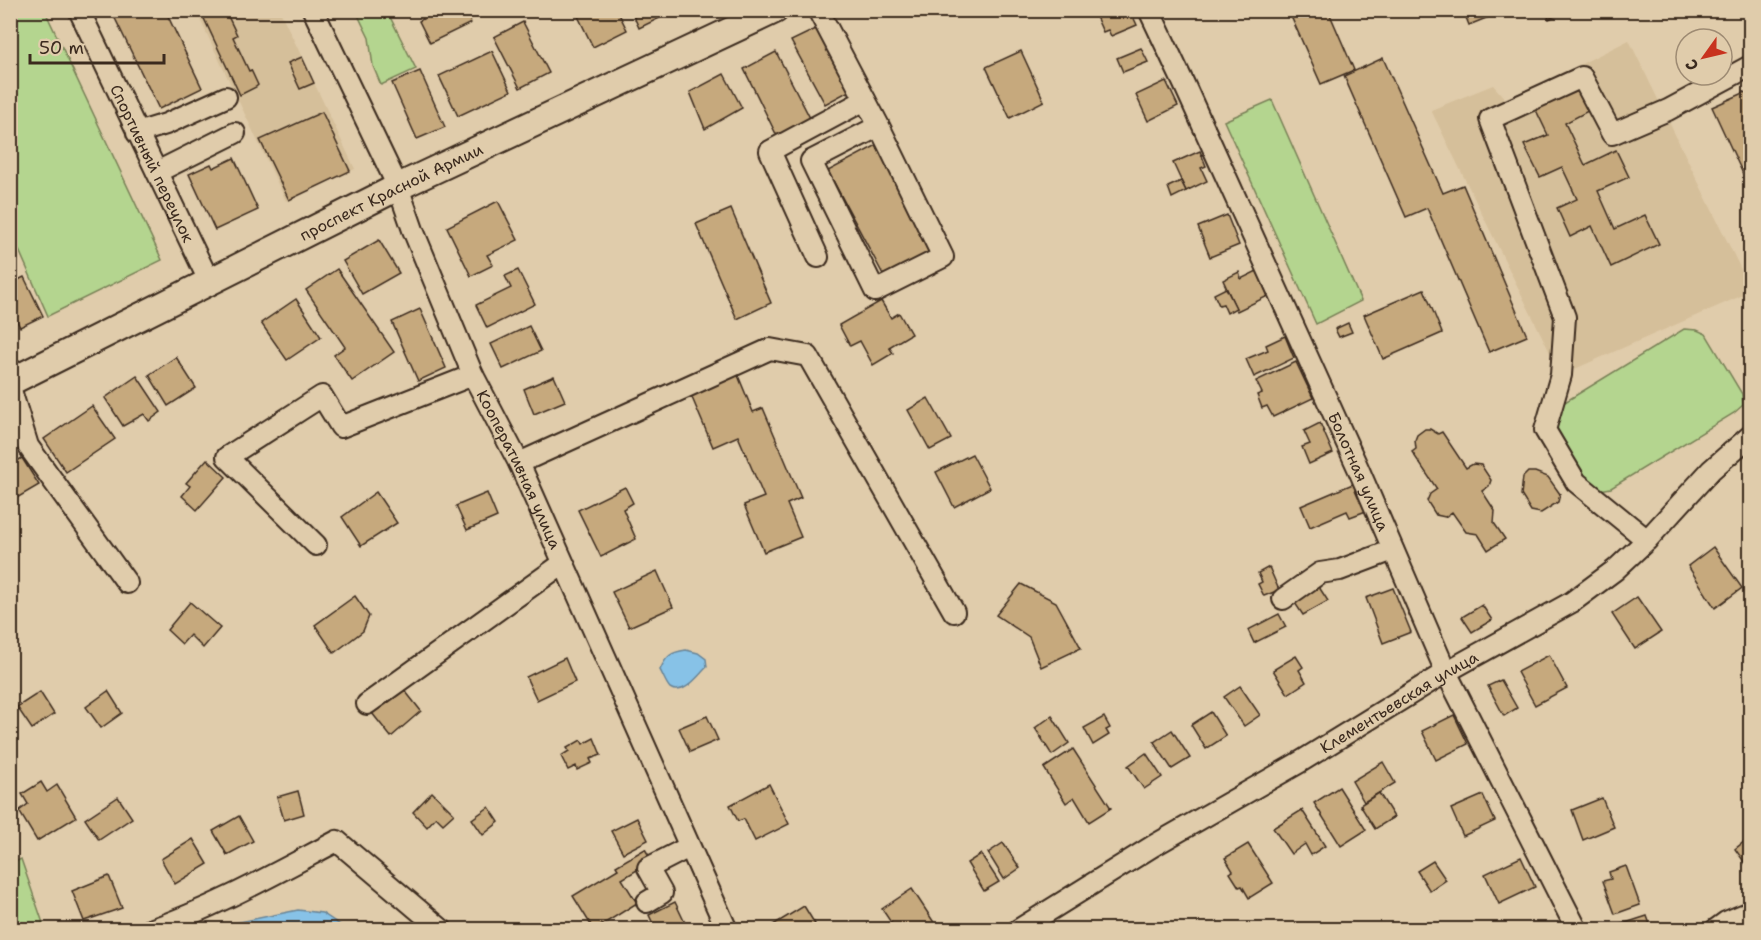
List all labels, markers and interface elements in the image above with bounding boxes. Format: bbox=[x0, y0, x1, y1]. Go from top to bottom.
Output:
scale bar bbox=[30, 27, 164, 65]
north arrow bbox=[1674, 27, 1734, 87]
text: 50 m bbox=[39, 36, 84, 60]
text: С bbox=[1680, 55, 1703, 75]
street label: Спортивный переулок bbox=[106, 81, 200, 246]
street label: проспект Красной Армии bbox=[296, 138, 486, 245]
street label: Кооперативная улица bbox=[472, 386, 566, 552]
street label: Болотная улица bbox=[1324, 409, 1394, 534]
street label: Клементьевская улица bbox=[1316, 646, 1482, 758]

